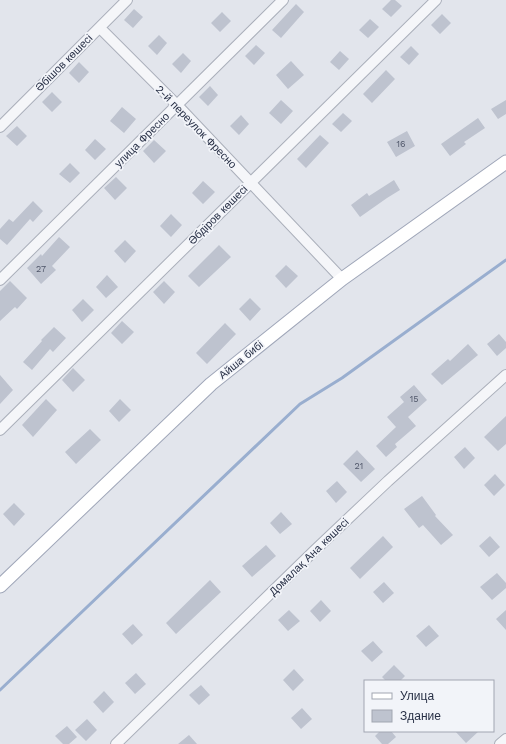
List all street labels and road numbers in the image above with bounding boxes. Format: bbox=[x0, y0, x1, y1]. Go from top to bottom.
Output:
street label: Әбішов көшесі bbox=[33, 32, 95, 94]
street label: 2-й переулок Фресно bbox=[153, 83, 239, 171]
street label: улица Фресно bbox=[112, 110, 172, 170]
street label: Әбдіров көшесі bbox=[186, 183, 250, 247]
street label: Айша бибі bbox=[216, 338, 266, 382]
street label: Домалақ Ана көшесі bbox=[267, 516, 351, 598]

